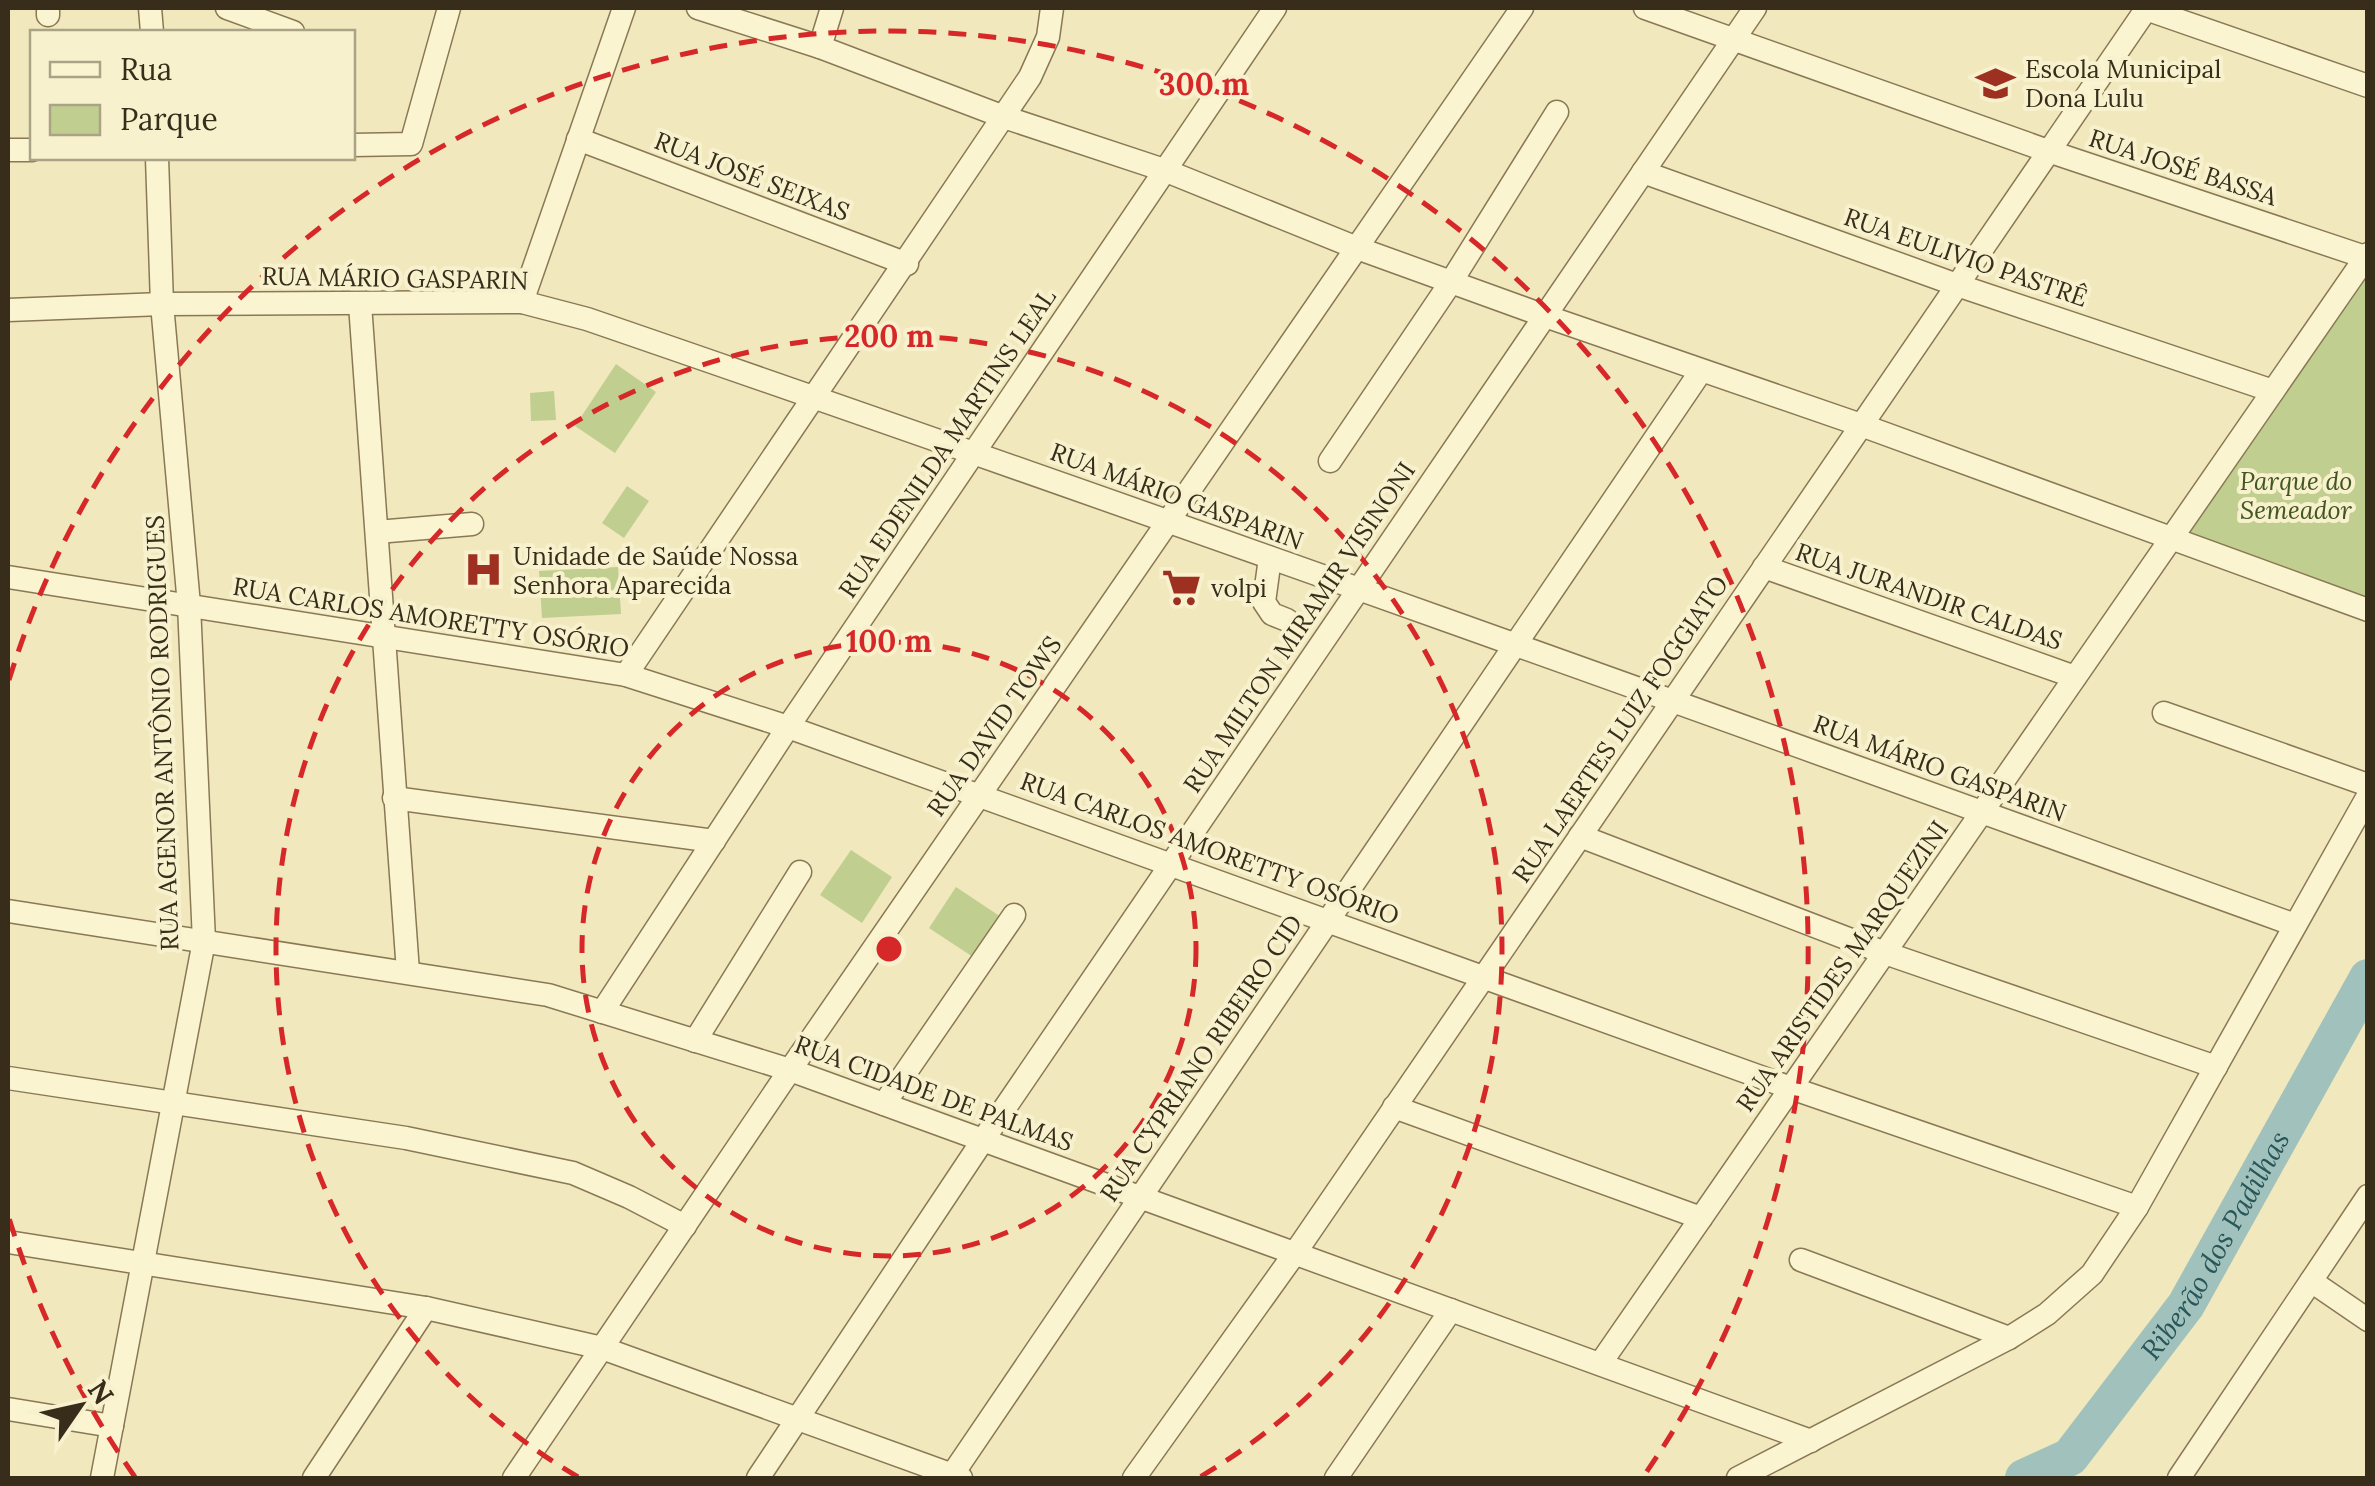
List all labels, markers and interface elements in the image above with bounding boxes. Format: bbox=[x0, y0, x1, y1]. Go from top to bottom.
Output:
legend bbox=[30, 30, 355, 160]
text: Rua bbox=[120, 50, 172, 88]
place label: Escola Municipal Dona Lulu bbox=[2025, 53, 2221, 114]
school or university icon: Escola Municipal Dona Lulu bbox=[1974, 62, 2016, 104]
text: 300 m bbox=[1159, 65, 1250, 103]
text: Parque bbox=[120, 100, 218, 138]
street label: RUA JOSÉ BASSA bbox=[2085, 122, 2281, 213]
street label: RUA JOSÉ SEIXAS bbox=[650, 124, 854, 228]
street label: RUA EULIVIO PASTRÊ bbox=[1840, 200, 2092, 314]
street label: RUA MÁRIO GASPARIN bbox=[261, 260, 529, 296]
street label: RUA EDENILDA MARTINS LEAL bbox=[831, 282, 1063, 604]
text: 200 m bbox=[844, 317, 934, 355]
street label: RUA MÁRIO GASPARIN bbox=[1046, 435, 1308, 557]
street label: RUA MILTON MIRAMIR VISINONI bbox=[1176, 455, 1422, 799]
park label: Parque do Semeador bbox=[2240, 465, 2353, 526]
street label: RUA AGENOR ANTÔNIO RODRIGUES bbox=[138, 515, 186, 951]
street label: RUA JURANDIR CALDAS bbox=[1791, 535, 2067, 657]
place label: Unidade de Saúde Nossa Senhora Aparecida bbox=[513, 540, 799, 601]
hospital icon: Unidade de Saúde Nossa Senhora Aparecida bbox=[462, 549, 504, 591]
supermarket icon: volpi bbox=[1160, 567, 1202, 609]
street label: RUA LAERTES LUIZ FOGGIATO bbox=[1505, 569, 1735, 889]
street label: RUA CARLOS AMORETTY OSÓRIO bbox=[231, 570, 631, 664]
place label: volpi bbox=[1211, 572, 1267, 604]
text: 100 m bbox=[846, 622, 932, 660]
street label: RUA DAVID TOWS bbox=[920, 629, 1068, 823]
street label: RUA MÁRIO GASPARIN bbox=[1809, 707, 2071, 829]
street label: RUA CARLOS AMORETTY OSÓRIO bbox=[1016, 764, 1404, 932]
street label: RUA ARISTIDES MARQUEZINI bbox=[1729, 814, 1955, 1118]
street label: RUA CYPRIANO RIBEIRO CID bbox=[1093, 908, 1309, 1208]
centre of rings bbox=[871, 931, 907, 967]
street label: RUA CIDADE DE PALMAS bbox=[790, 1028, 1078, 1158]
water label: Riberão dos Padilhas bbox=[2133, 1124, 2297, 1367]
north arrow bbox=[30, 1356, 130, 1456]
text: N bbox=[80, 1373, 122, 1411]

